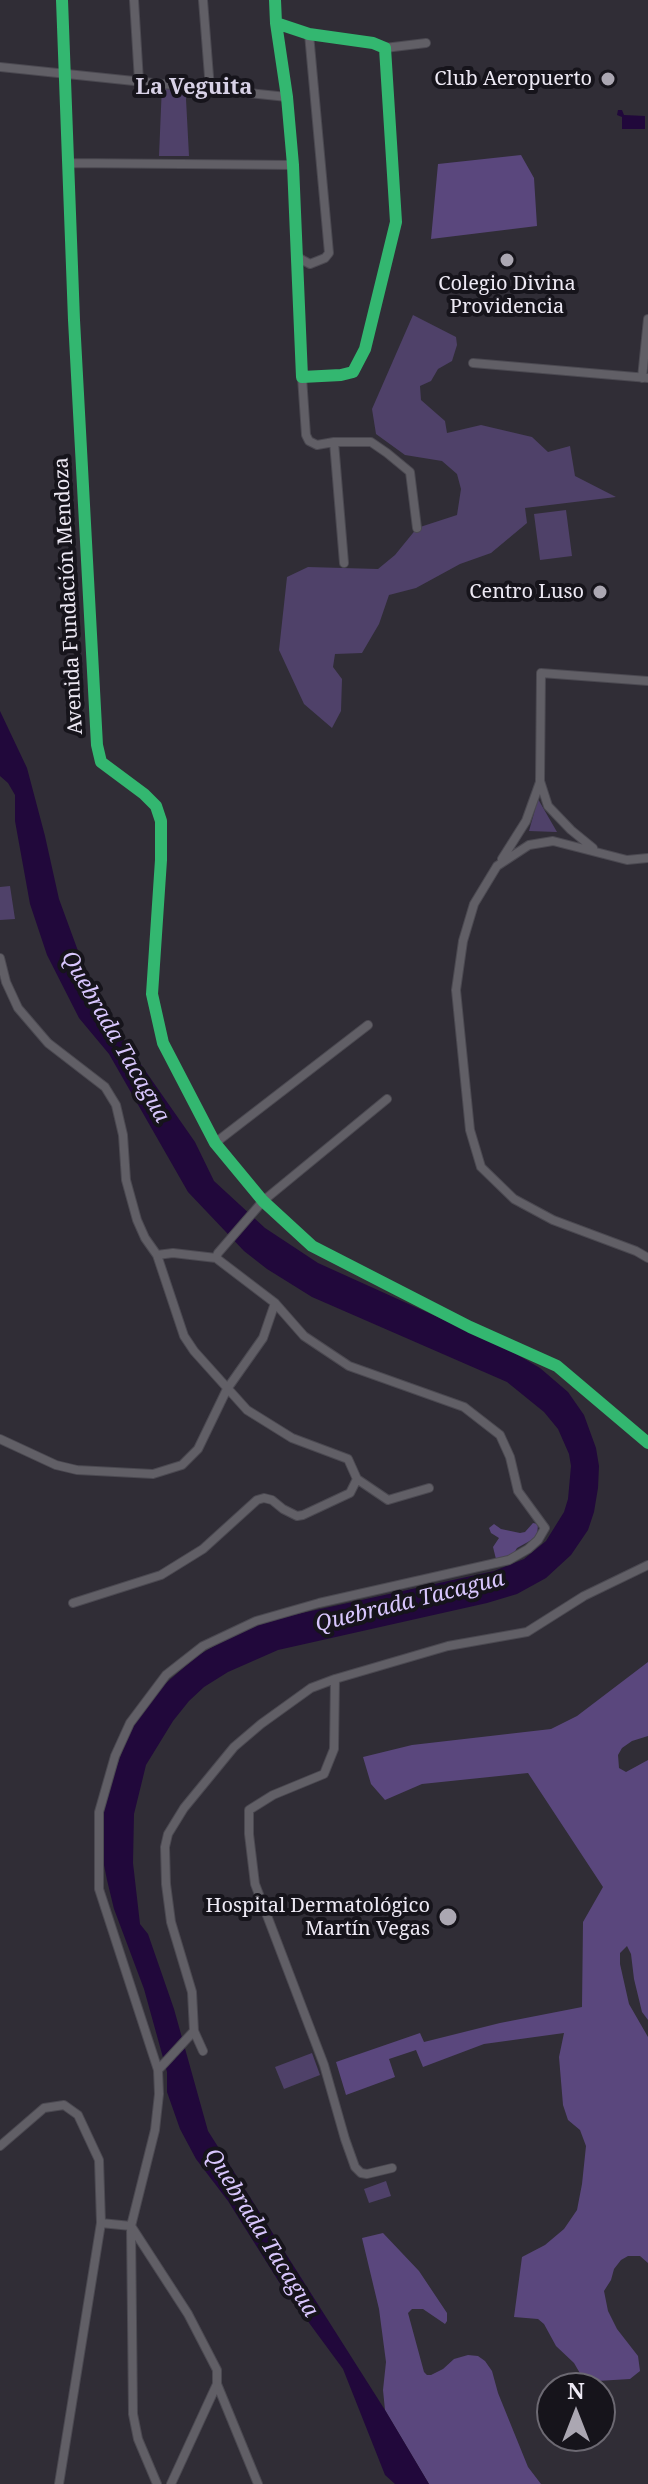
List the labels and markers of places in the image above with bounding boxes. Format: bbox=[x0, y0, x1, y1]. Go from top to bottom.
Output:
place label: Club Aeropuerto bbox=[434, 67, 592, 91]
marker: Club Aeropuerto bbox=[599, 70, 617, 88]
marker: Colegio Divina Providencia bbox=[498, 251, 516, 269]
place label: Colegio Divina Providencia bbox=[438, 272, 576, 319]
place label: Centro Luso bbox=[469, 580, 584, 604]
marker: Centro Luso bbox=[591, 583, 609, 601]
place label: Hospital Dermatológico Martín Vegas bbox=[206, 1894, 430, 1941]
marker: Hospital Dermatológico Martín Vegas bbox=[437, 1906, 459, 1928]

